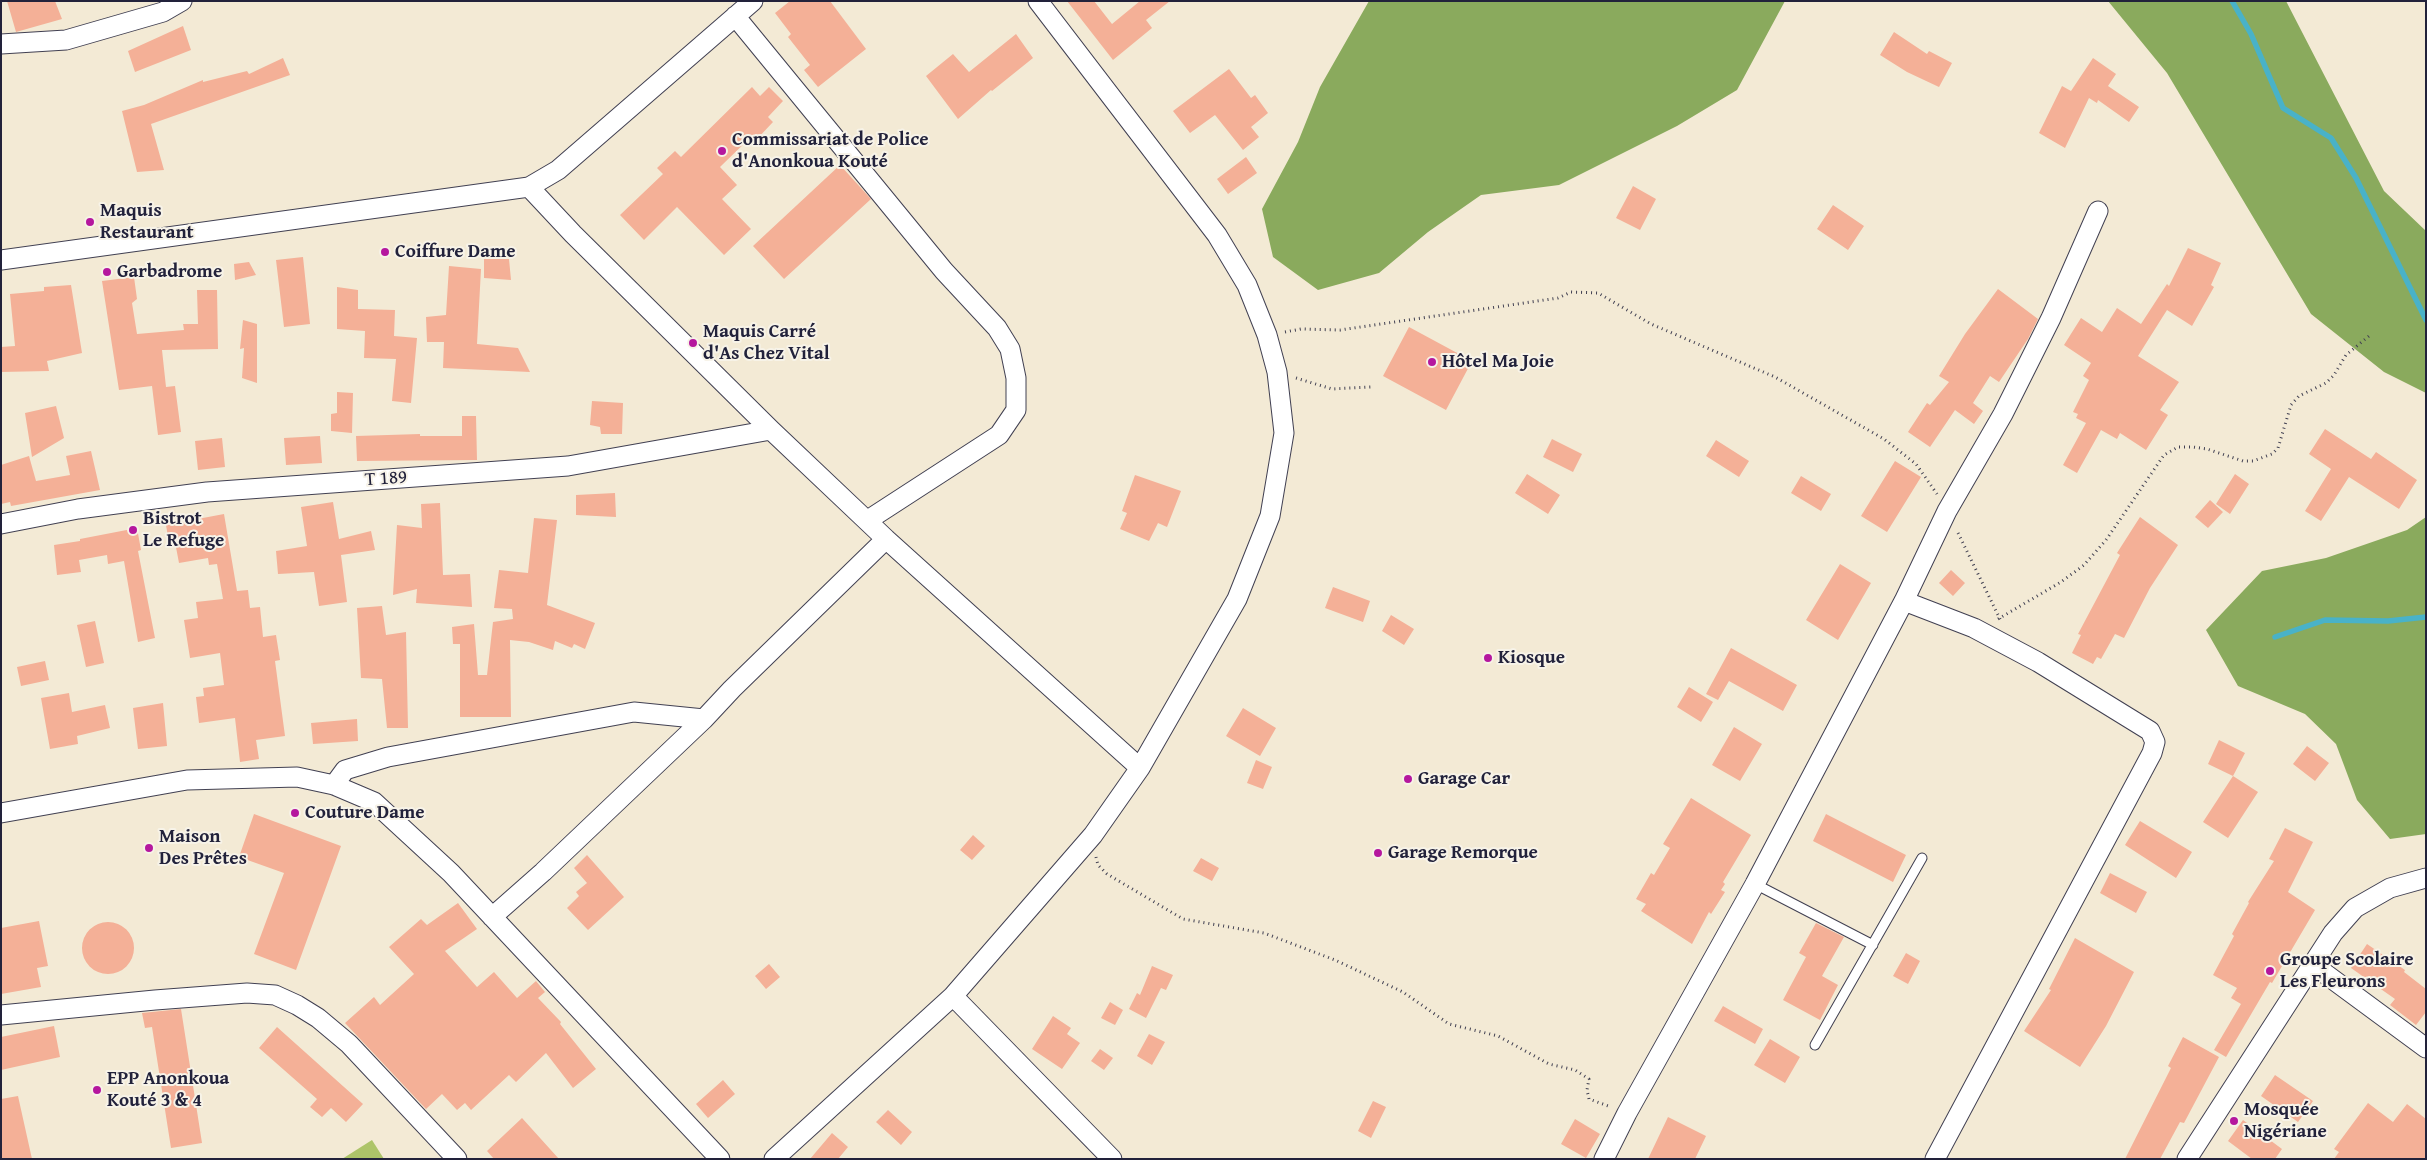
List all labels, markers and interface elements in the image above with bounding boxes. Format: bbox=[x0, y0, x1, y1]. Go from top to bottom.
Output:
place label: Commissariat de Police d'Anonkoua Kouté bbox=[732, 129, 929, 173]
marker: Commissariat de Police d'Anonkoua Kouté bbox=[716, 145, 728, 157]
place label: Maquis Restaurant bbox=[100, 200, 194, 244]
marker: Maquis Restaurant bbox=[84, 216, 96, 228]
place label: Coiffure Dame bbox=[395, 241, 516, 263]
marker: Coiffure Dame bbox=[379, 246, 391, 258]
place label: Garbadrome bbox=[117, 261, 222, 283]
marker: Garbadrome bbox=[101, 266, 113, 278]
place label: Maquis Carré d'As Chez Vital bbox=[703, 321, 830, 365]
marker: Maquis Carré d'As Chez Vital bbox=[687, 337, 699, 349]
place label: Hôtel Ma Joie bbox=[1442, 351, 1554, 373]
marker: Hôtel Ma Joie bbox=[1426, 356, 1438, 368]
street label: T 189 bbox=[364, 466, 408, 492]
place label: Bistrot Le Refuge bbox=[143, 508, 224, 552]
marker: Bistrot Le Refuge bbox=[127, 524, 139, 536]
place label: Kiosque bbox=[1498, 647, 1565, 669]
marker: Kiosque bbox=[1482, 652, 1494, 664]
place label: Garage Car bbox=[1418, 768, 1510, 790]
marker: Garage Car bbox=[1402, 773, 1414, 785]
place label: Couture Dame bbox=[305, 802, 425, 824]
marker: Couture Dame bbox=[289, 807, 301, 819]
place label: Maison Des Prêtes bbox=[159, 826, 247, 870]
marker: Maison Des Prêtes bbox=[143, 842, 155, 854]
place label: Garage Remorque bbox=[1388, 842, 1538, 864]
marker: Garage Remorque bbox=[1372, 847, 1384, 859]
place label: Groupe Scolaire Les Fleurons bbox=[2280, 949, 2413, 993]
marker: Groupe Scolaire Les Fleurons bbox=[2264, 965, 2276, 977]
place label: EPP Anonkoua Kouté 3 & 4 bbox=[107, 1068, 229, 1112]
marker: EPP Anonkoua Kouté 3 & 4 bbox=[91, 1084, 103, 1096]
place label: Mosquée Nigériane bbox=[2244, 1099, 2327, 1143]
marker: Mosquée Nigériane bbox=[2228, 1115, 2240, 1127]

